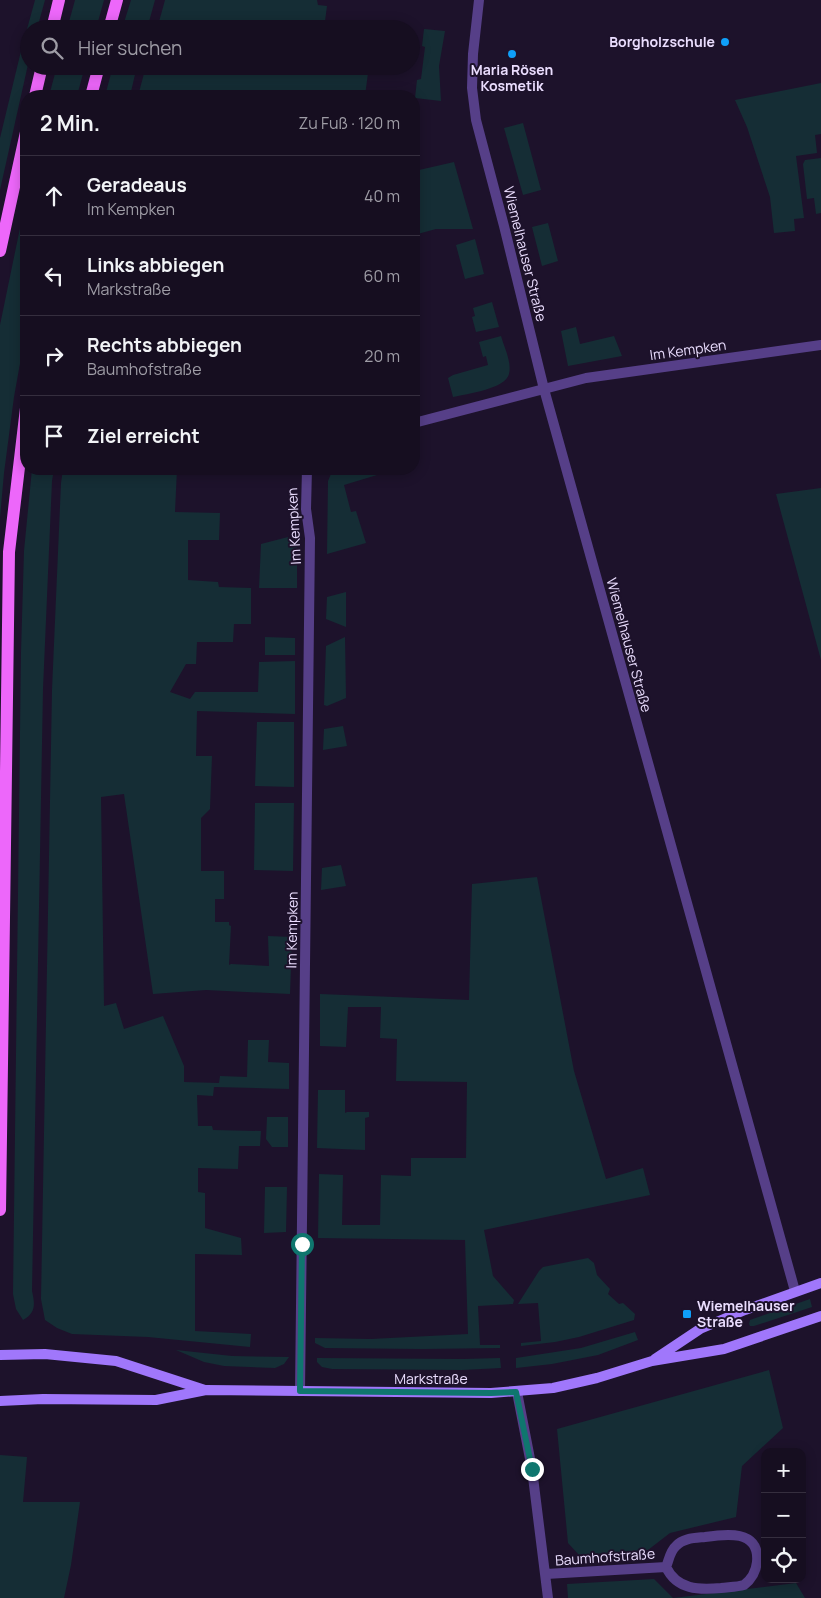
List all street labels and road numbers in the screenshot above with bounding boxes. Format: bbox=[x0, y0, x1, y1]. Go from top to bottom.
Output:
street label: Wiemelhauser Straße bbox=[500, 184, 551, 323]
street label: Im Kempken bbox=[649, 335, 727, 364]
street label: Im Kempken bbox=[282, 487, 305, 565]
street label: Wiemelhauser Straße bbox=[602, 576, 657, 714]
street label: Im Kempken bbox=[281, 891, 302, 969]
street label: Markstraße bbox=[394, 1369, 468, 1388]
street label: Baumhofstraße bbox=[554, 1544, 656, 1569]

